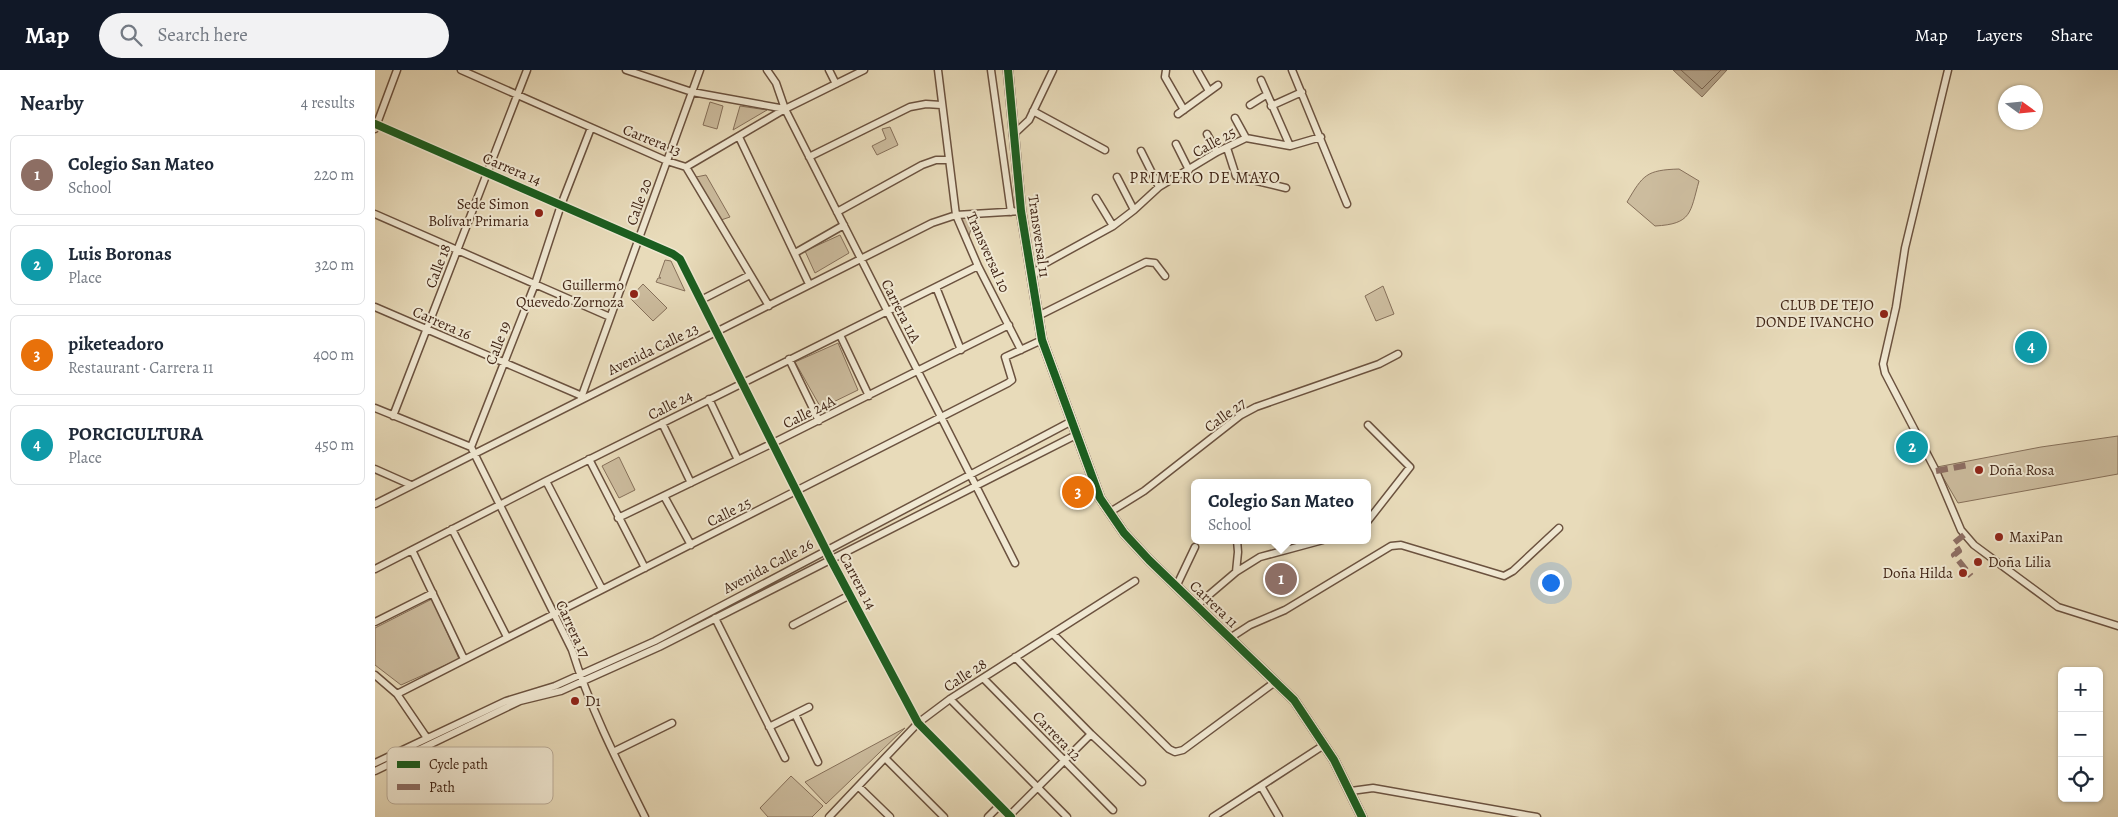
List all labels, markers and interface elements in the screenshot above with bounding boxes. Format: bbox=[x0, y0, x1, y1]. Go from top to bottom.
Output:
search box bbox=[99, 13, 449, 58]
text: Map bbox=[25, 19, 69, 51]
icon: search bbox=[117, 21, 145, 49]
text: Search here bbox=[157, 22, 248, 48]
text: Map bbox=[1915, 23, 1948, 47]
text: Layers bbox=[1976, 23, 2023, 47]
text: Share bbox=[2051, 23, 2093, 47]
north arrow bbox=[1998, 85, 2043, 130]
text: Nearby bbox=[20, 89, 83, 117]
text: 4 results bbox=[301, 92, 355, 114]
street label: Carrera 13 bbox=[620, 119, 684, 161]
street label: Calle 25 bbox=[1189, 122, 1239, 162]
street label: Carrera 14 bbox=[480, 148, 545, 190]
text: Colegio San Mateo bbox=[68, 151, 214, 177]
text: 1 bbox=[34, 164, 40, 186]
text: 220 m bbox=[314, 164, 354, 186]
district label: PRIMERO DE MAYO bbox=[1129, 167, 1281, 189]
street label: Calle 20 bbox=[621, 176, 657, 228]
text: School bbox=[68, 177, 111, 199]
street label: Transversal 11 bbox=[1023, 193, 1055, 279]
place label: Sede Simon Bolívar Primaria bbox=[428, 194, 529, 231]
marker: Sede Simon Bolívar Primaria bbox=[533, 207, 545, 219]
street label: Transversal 10 bbox=[961, 209, 1015, 295]
text: Luis Boronas bbox=[68, 241, 172, 267]
street label: Calle 18 bbox=[420, 241, 456, 291]
text: 2 bbox=[33, 254, 41, 276]
text: 320 m bbox=[315, 254, 354, 276]
text: Place bbox=[68, 267, 102, 289]
place label: Guillermo Quevedo Zornoza bbox=[516, 275, 624, 312]
street label: Carrera 11A bbox=[876, 276, 926, 347]
marker: Guillermo Quevedo Zornoza bbox=[628, 288, 640, 300]
place label: CLUB DE TEJO DONDE IVANCHO bbox=[1755, 295, 1874, 332]
street label: Carrera 16 bbox=[410, 301, 474, 345]
marker: CLUB DE TEJO DONDE IVANCHO bbox=[1878, 308, 1890, 320]
street label: Calle 19 bbox=[481, 318, 516, 368]
street label: Avenida Calle 23 bbox=[603, 318, 702, 380]
pin: 4 bbox=[2015, 328, 2047, 366]
text: piketeadoro bbox=[68, 331, 164, 357]
text: 3 bbox=[34, 344, 40, 366]
text: 400 m bbox=[313, 344, 354, 366]
text: Restaurant · Carrera 11 bbox=[68, 357, 214, 379]
street label: Calle 24 bbox=[644, 385, 696, 425]
street label: Calle 24A bbox=[779, 391, 839, 433]
street label: Calle 27 bbox=[1200, 393, 1250, 437]
text: PORCICULTURA bbox=[68, 421, 203, 447]
pin: 2 bbox=[1896, 428, 1928, 466]
text: 4 bbox=[33, 434, 41, 456]
text: 450 m bbox=[315, 434, 354, 456]
text: Place bbox=[68, 447, 102, 469]
place label: Doña Rosa bbox=[1989, 460, 2055, 480]
marker: Doña Rosa bbox=[1973, 464, 1985, 476]
pin: 3 bbox=[1062, 473, 1094, 511]
popup bbox=[1191, 479, 1371, 544]
text: Colegio San Mateo bbox=[1208, 488, 1354, 514]
street label: Calle 25 bbox=[704, 492, 754, 532]
text: School bbox=[1208, 514, 1251, 536]
place label: MaxiPan bbox=[2009, 527, 2063, 547]
marker: MaxiPan bbox=[1993, 531, 2005, 543]
street label: Avenida Calle 26 bbox=[718, 534, 817, 599]
street label: Carrera 14 bbox=[835, 549, 881, 613]
place label: Doña Lilia bbox=[1988, 552, 2051, 572]
marker: Doña Lilia bbox=[1972, 556, 1984, 568]
pin: 1 bbox=[1265, 560, 1297, 598]
place label: Doña Hilda bbox=[1882, 563, 1953, 583]
marker: Doña Hilda bbox=[1957, 567, 1969, 579]
your location bbox=[1538, 570, 1564, 596]
street label: Carrera 11 bbox=[1185, 576, 1243, 632]
street label: Carrera 17 bbox=[551, 597, 595, 662]
street label: Calle 28 bbox=[940, 654, 990, 696]
map controls bbox=[2058, 667, 2103, 802]
button: + bbox=[2058, 667, 2103, 712]
place label: D1 bbox=[585, 691, 601, 711]
marker: D1 bbox=[569, 695, 581, 707]
street label: Carrera 12 bbox=[1028, 707, 1086, 765]
button: − bbox=[2058, 712, 2103, 757]
legend bbox=[387, 747, 553, 804]
text: Cycle path bbox=[429, 755, 489, 774]
button: locate bbox=[2058, 757, 2103, 802]
text: Path bbox=[429, 778, 456, 797]

